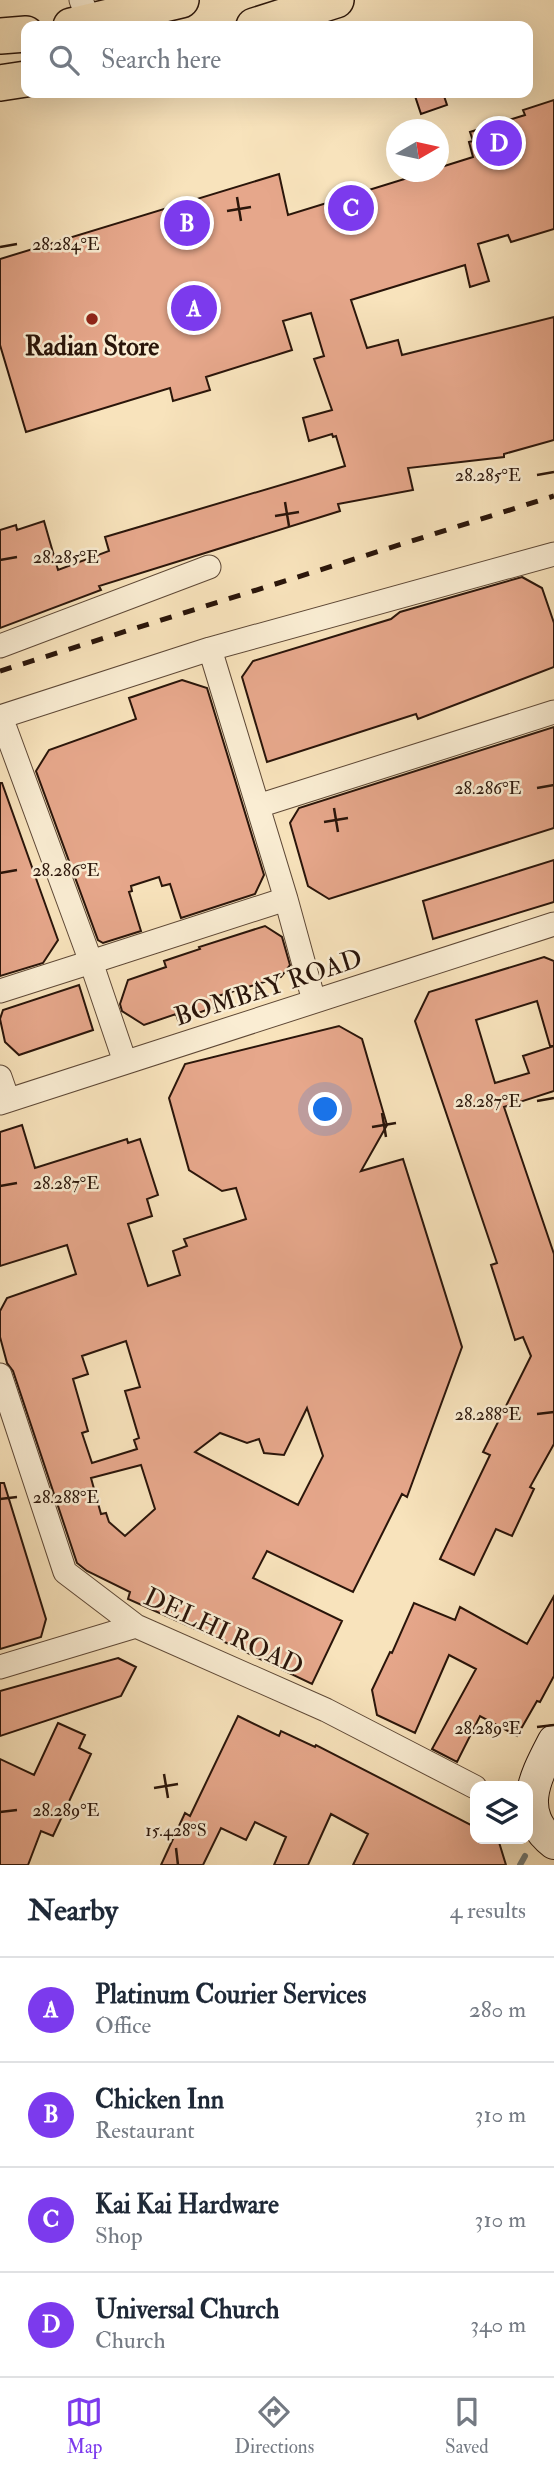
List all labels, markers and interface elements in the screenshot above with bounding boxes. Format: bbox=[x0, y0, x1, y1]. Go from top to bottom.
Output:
search box bbox=[21, 21, 533, 98]
icon: search bbox=[45, 41, 83, 79]
text: Search here bbox=[101, 44, 221, 76]
pin: D bbox=[476, 117, 522, 169]
north arrow bbox=[386, 119, 449, 182]
pin: C bbox=[328, 182, 374, 234]
pin: B bbox=[164, 197, 210, 249]
text: 28.284°E bbox=[32, 233, 100, 256]
pin: A bbox=[171, 282, 217, 334]
marker: Radian Store bbox=[84, 311, 100, 327]
place label: Radian Store bbox=[25, 331, 159, 363]
text: 28.285°E bbox=[455, 464, 521, 487]
text: 28.285°E bbox=[33, 546, 99, 569]
text: 28.286°E bbox=[454, 777, 522, 800]
text: 28.286°E bbox=[32, 859, 100, 882]
street label: BOMBAY ROAD bbox=[170, 942, 366, 1033]
text: 28.287°E bbox=[455, 1090, 521, 1113]
your location bbox=[308, 1092, 342, 1126]
text: 28.287°E bbox=[33, 1172, 99, 1195]
text: 28.288°E bbox=[455, 1403, 521, 1426]
text: 28.288°E bbox=[33, 1486, 99, 1509]
street label: DELHI ROAD bbox=[139, 1581, 308, 1683]
text: 28.289°E bbox=[454, 1717, 522, 1740]
map controls bbox=[470, 1781, 533, 1844]
button: layers bbox=[470, 1781, 533, 1844]
text: 28.289°E bbox=[32, 1799, 100, 1822]
text: 15.428°S bbox=[145, 1819, 207, 1842]
text: Nearby bbox=[28, 1892, 118, 1929]
text: 4 results bbox=[450, 1896, 526, 1925]
text: Platinum Courier Services bbox=[95, 1979, 366, 2011]
text: A bbox=[44, 1995, 58, 2024]
text: 280 m bbox=[469, 1995, 526, 2024]
text: Office bbox=[95, 2011, 151, 2040]
text: Chicken Inn bbox=[95, 2084, 224, 2116]
text: B bbox=[43, 2100, 59, 2129]
text: 310 m bbox=[475, 2100, 526, 2129]
text: Restaurant bbox=[95, 2116, 195, 2145]
text: Kai Kai Hardware bbox=[95, 2189, 279, 2221]
text: C bbox=[43, 2205, 59, 2234]
text: 310 m bbox=[475, 2205, 526, 2234]
text: Shop bbox=[95, 2221, 143, 2250]
text: Universal Church bbox=[95, 2294, 279, 2326]
text: D bbox=[42, 2310, 60, 2339]
text: 340 m bbox=[470, 2310, 526, 2339]
text: Church bbox=[95, 2326, 165, 2355]
tab: Map bbox=[65, 2393, 103, 2459]
tab: Directions bbox=[234, 2393, 314, 2459]
tab: Saved bbox=[445, 2393, 489, 2459]

